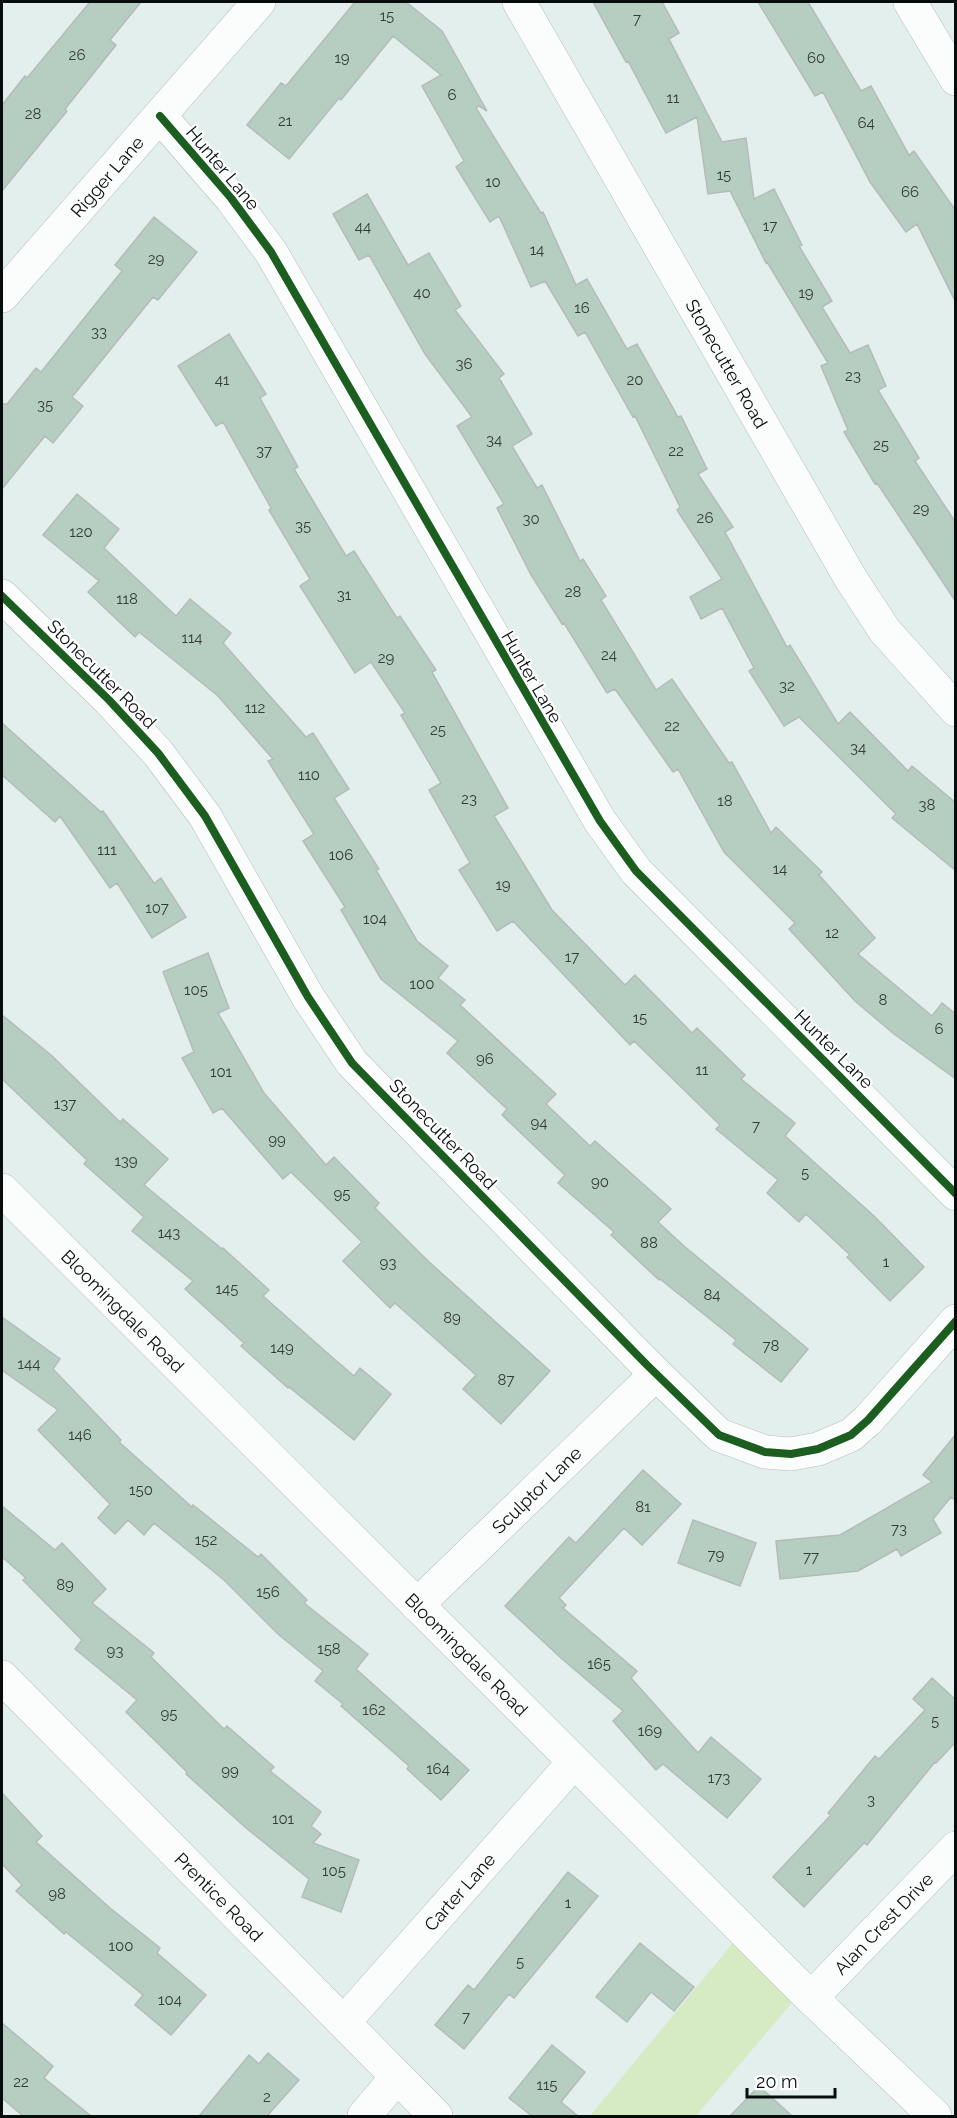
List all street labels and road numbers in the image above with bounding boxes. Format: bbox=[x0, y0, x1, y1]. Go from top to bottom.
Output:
street label: Hunter Lane bbox=[182, 122, 264, 214]
street label: Rigger Lane bbox=[66, 131, 148, 221]
street label: Stonecutter Road bbox=[682, 295, 772, 432]
street label: Stonecutter Road bbox=[43, 615, 161, 733]
street label: Hunter Lane bbox=[497, 627, 567, 727]
street label: Hunter Lane bbox=[790, 1005, 878, 1093]
street label: Stonecutter Road bbox=[385, 1075, 501, 1193]
street label: Bloomingdale Road bbox=[57, 1245, 189, 1376]
street label: Sculptor Lane bbox=[487, 1442, 586, 1537]
street label: Bloomingdale Road bbox=[401, 1589, 533, 1720]
street label: Prentice Road bbox=[171, 1848, 268, 1946]
street label: Carter Lane bbox=[419, 1848, 500, 1935]
street label: Alan Crest Drive bbox=[829, 1868, 937, 1978]

